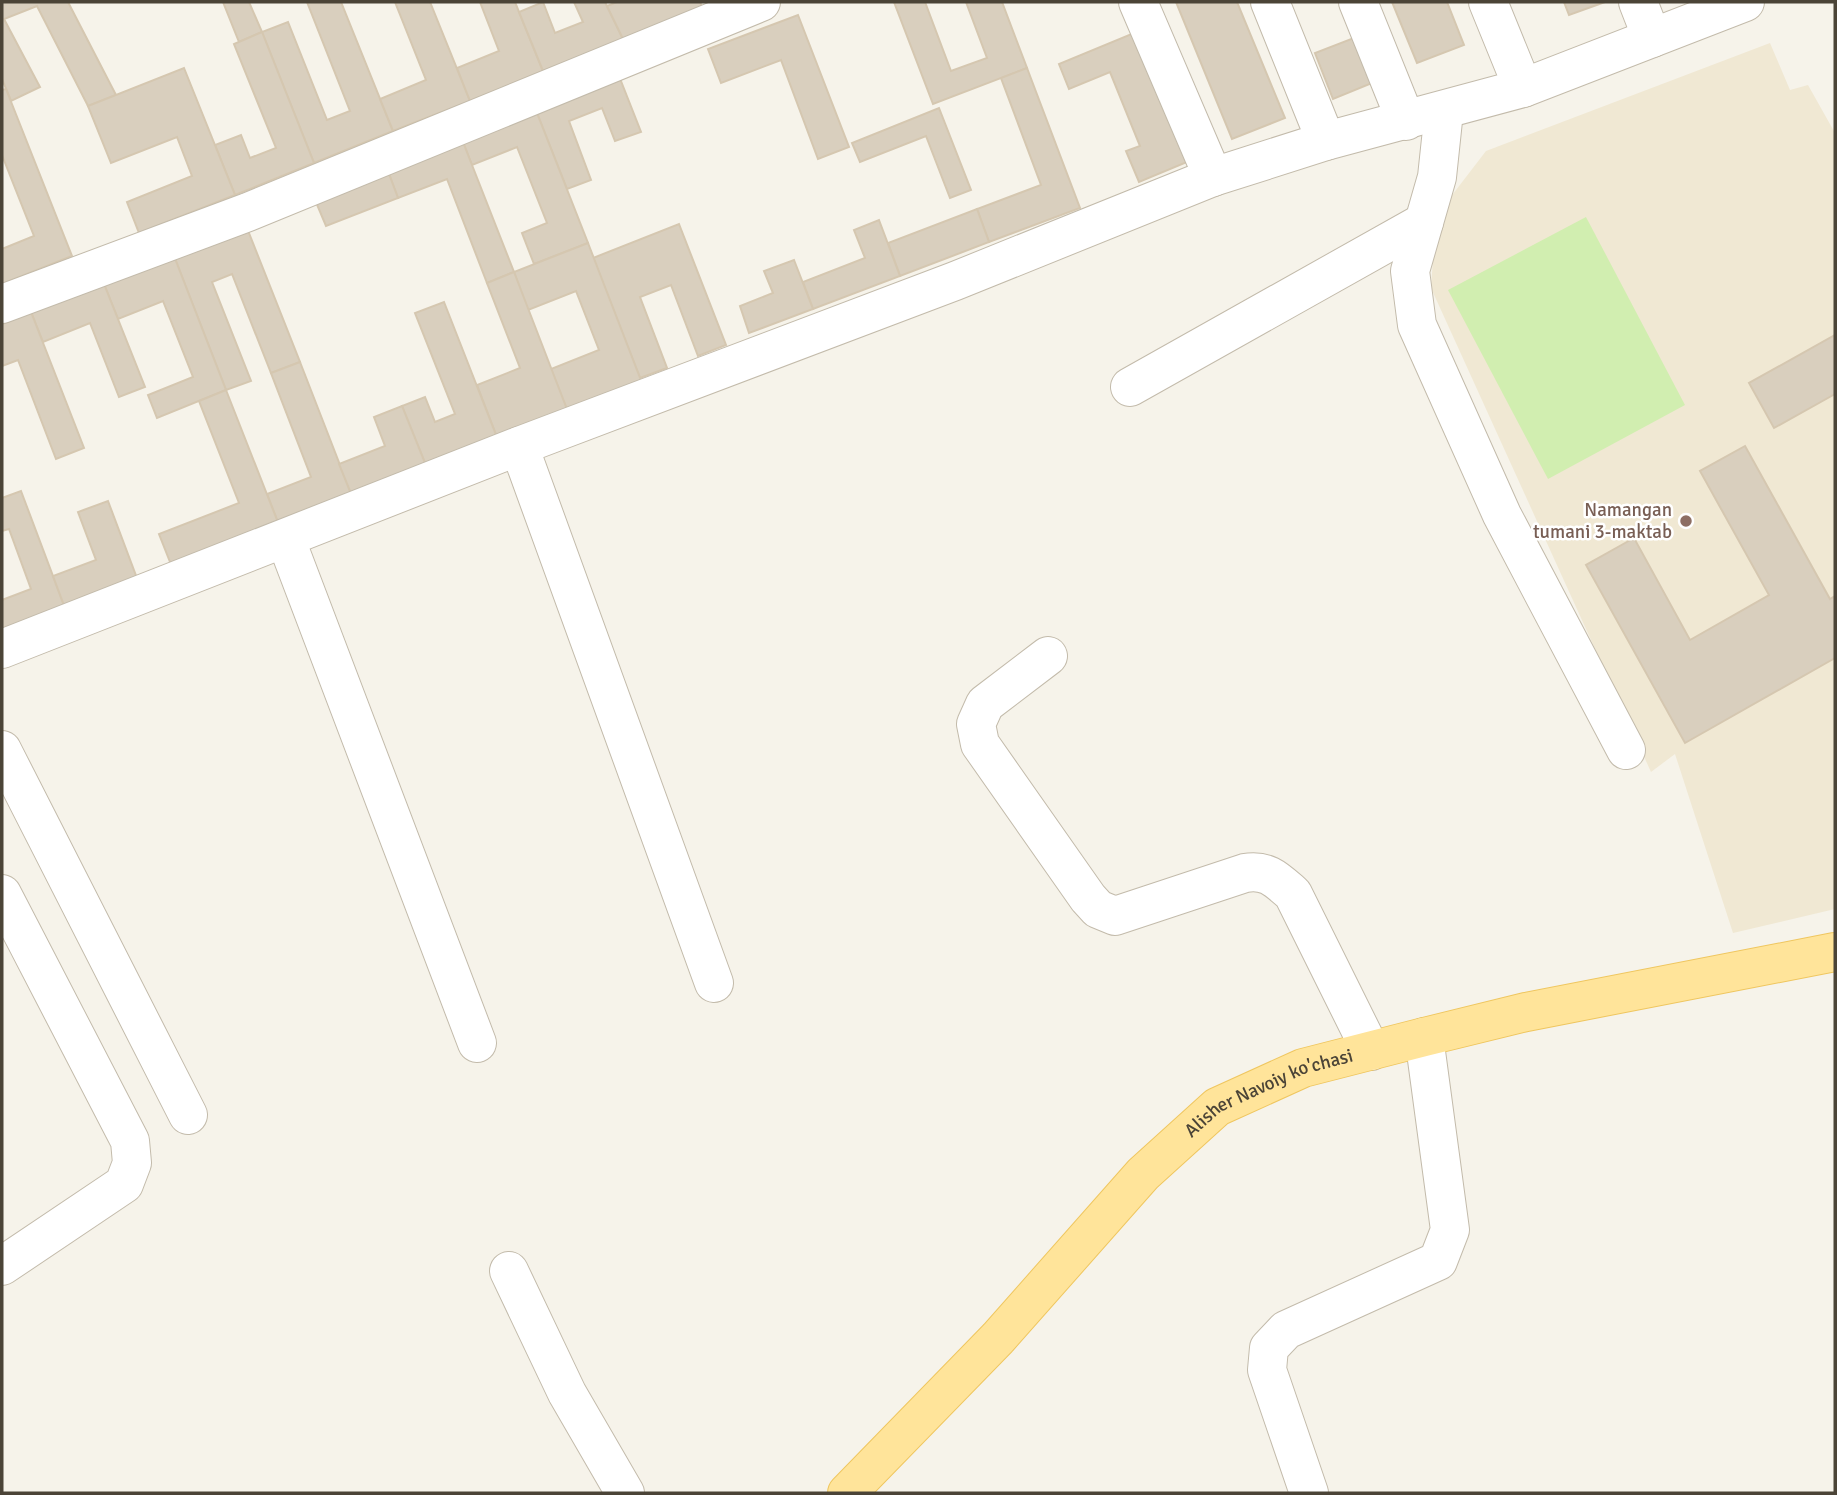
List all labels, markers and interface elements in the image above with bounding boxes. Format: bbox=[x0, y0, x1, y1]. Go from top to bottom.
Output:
place label: Namangan tumani 3-maktab bbox=[1533, 498, 1672, 544]
marker: Namangan tumani 3-maktab bbox=[1678, 513, 1694, 529]
street label: Alisher Navoiy ko'chasi bbox=[1179, 1044, 1356, 1143]

